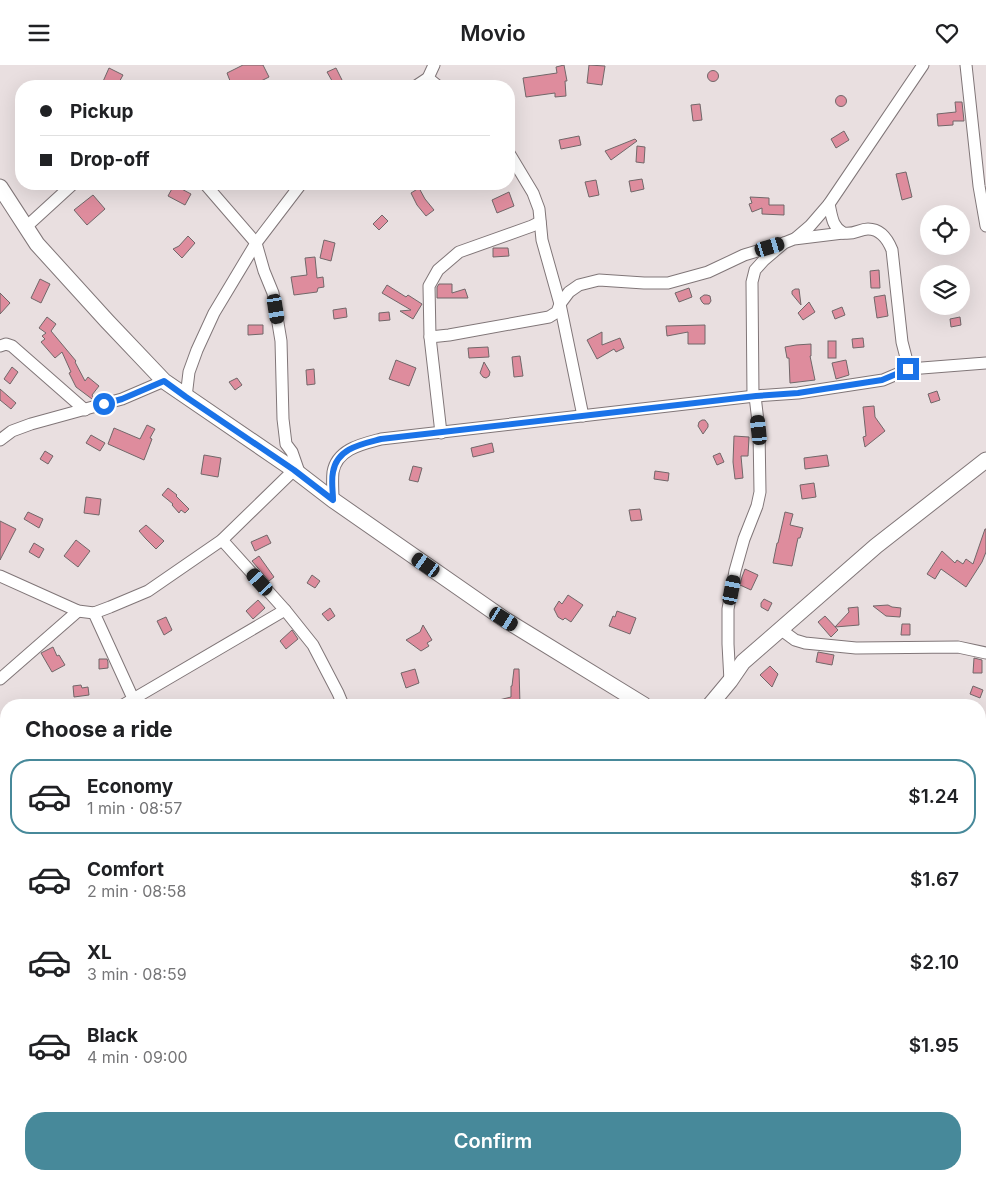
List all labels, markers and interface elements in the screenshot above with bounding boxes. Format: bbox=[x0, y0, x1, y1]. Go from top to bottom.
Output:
icon: menu bbox=[25, 19, 53, 47]
icon: heart bbox=[933, 19, 961, 47]
text: Movio bbox=[460, 20, 526, 46]
text: Pickup bbox=[70, 100, 133, 123]
text: Drop-off bbox=[70, 148, 150, 171]
map controls bbox=[920, 205, 970, 315]
button: locate bbox=[920, 205, 970, 255]
car bbox=[753, 235, 786, 259]
button: layers bbox=[920, 265, 970, 315]
car bbox=[266, 293, 285, 325]
route end bbox=[897, 358, 919, 380]
route start bbox=[93, 393, 115, 415]
car bbox=[749, 414, 768, 446]
car bbox=[409, 550, 442, 580]
car bbox=[244, 566, 275, 598]
car bbox=[721, 574, 742, 606]
car bbox=[487, 605, 520, 633]
text: Choose a ride bbox=[25, 716, 173, 742]
icon: car bbox=[27, 774, 72, 819]
text: Economy bbox=[87, 775, 173, 798]
text: $1.24 bbox=[908, 785, 959, 808]
text: 1 min · 08:57 bbox=[87, 798, 182, 818]
icon: car bbox=[27, 857, 72, 902]
text: Comfort bbox=[87, 858, 164, 881]
text: $1.67 bbox=[910, 868, 959, 891]
text: 2 min · 08:58 bbox=[87, 881, 186, 901]
icon: car bbox=[27, 940, 72, 985]
text: XL bbox=[87, 941, 112, 964]
text: $2.10 bbox=[910, 951, 959, 974]
text: 3 min · 08:59 bbox=[87, 964, 187, 984]
icon: car bbox=[27, 1023, 72, 1068]
text: Black bbox=[87, 1024, 138, 1047]
text: $1.95 bbox=[909, 1034, 959, 1057]
text: 4 min · 09:00 bbox=[87, 1047, 188, 1067]
button: Confirm bbox=[25, 1112, 961, 1170]

